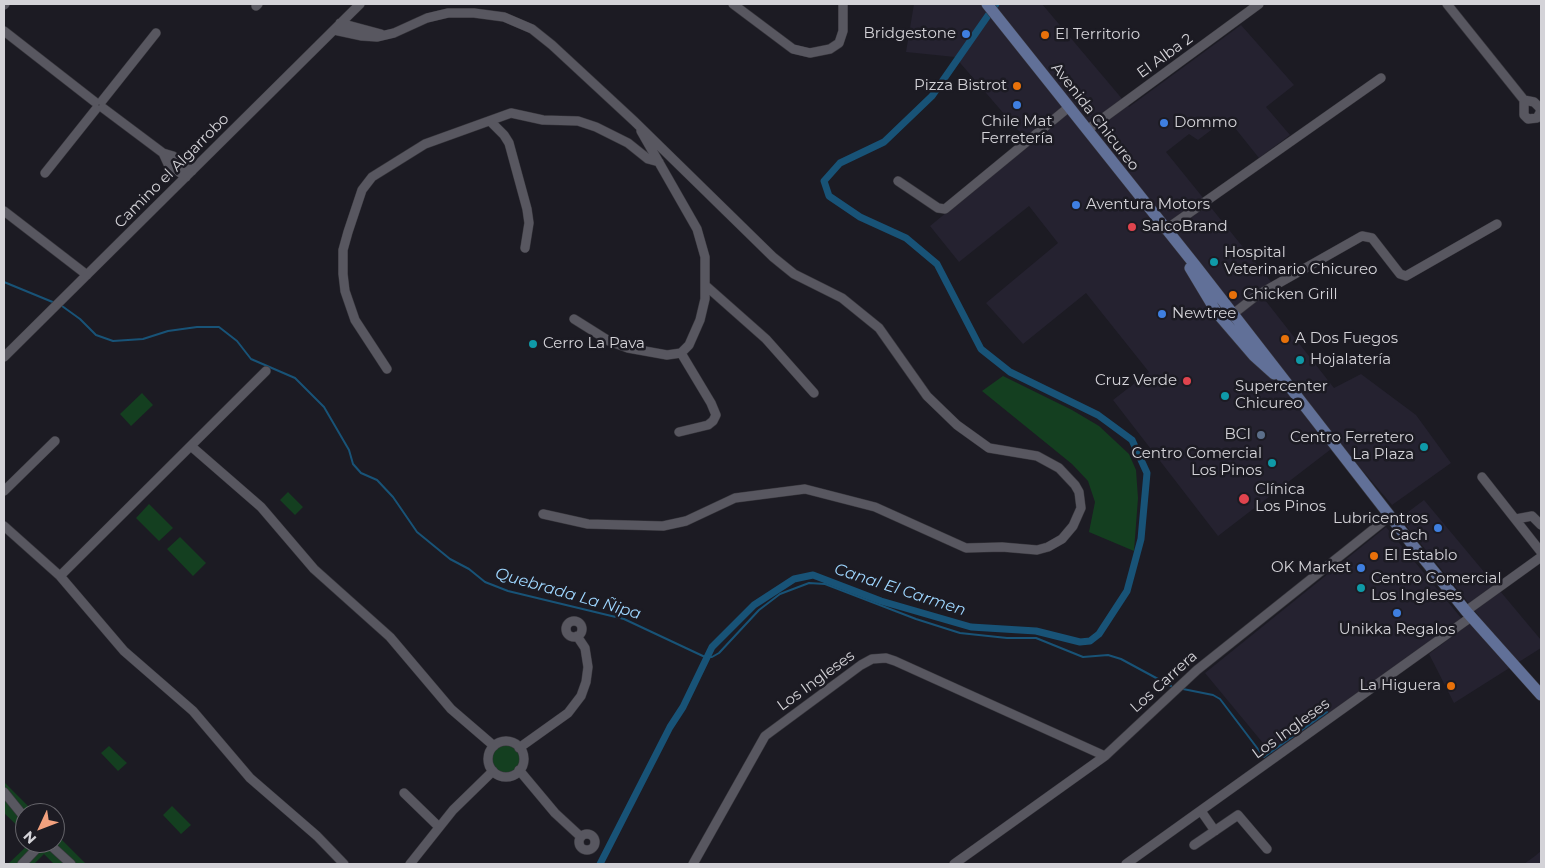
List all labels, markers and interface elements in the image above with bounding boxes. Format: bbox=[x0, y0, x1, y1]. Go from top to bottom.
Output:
place label: Bridgestone bbox=[864, 25, 956, 43]
place label: El Territorio bbox=[1055, 26, 1140, 44]
marker: Bridgestone bbox=[960, 28, 972, 40]
marker: El Territorio bbox=[1039, 29, 1051, 41]
street label: El Alba 2 bbox=[1134, 30, 1196, 82]
street label: Avenida Chicureo bbox=[1047, 59, 1143, 175]
place label: Pizza Bistrot bbox=[914, 77, 1007, 95]
marker: Pizza Bistrot bbox=[1011, 80, 1023, 92]
marker: Chile Mat Ferretería bbox=[1011, 99, 1023, 111]
street label: Camino el Algarrobo bbox=[111, 110, 233, 232]
place label: Chile Mat Ferretería bbox=[981, 113, 1053, 148]
place label: Dommo bbox=[1174, 114, 1237, 132]
marker: Dommo bbox=[1158, 117, 1170, 129]
place label: Aventura Motors bbox=[1086, 196, 1210, 214]
marker: Aventura Motors bbox=[1070, 199, 1082, 211]
place label: SalcoBrand bbox=[1142, 218, 1228, 236]
marker: SalcoBrand bbox=[1126, 221, 1138, 233]
place label: Hospital Veterinario Chicureo bbox=[1224, 244, 1377, 279]
marker: Hospital Veterinario Chicureo bbox=[1208, 256, 1220, 268]
place label: Chicken Grill bbox=[1243, 286, 1338, 304]
marker: Chicken Grill bbox=[1227, 289, 1239, 301]
place label: Newtree bbox=[1172, 305, 1236, 323]
marker: Newtree bbox=[1156, 308, 1168, 320]
place label: A Dos Fuegos bbox=[1295, 330, 1398, 348]
marker: A Dos Fuegos bbox=[1279, 333, 1291, 345]
place label: Cerro La Pava bbox=[543, 335, 645, 353]
marker: Cerro La Pava bbox=[527, 338, 539, 350]
place label: Hojalatería bbox=[1310, 351, 1391, 369]
marker: Hojalatería bbox=[1294, 354, 1306, 366]
place label: Cruz Verde bbox=[1095, 372, 1177, 390]
marker: Cruz Verde bbox=[1181, 375, 1193, 387]
place label: Supercenter Chicureo bbox=[1235, 378, 1328, 413]
marker: Supercenter Chicureo bbox=[1219, 390, 1231, 402]
place label: BCI bbox=[1225, 426, 1251, 444]
marker: BCI bbox=[1255, 429, 1267, 441]
place label: Centro Ferretero La Plaza bbox=[1290, 429, 1414, 464]
marker: Centro Ferretero La Plaza bbox=[1418, 441, 1430, 453]
place label: Centro Comercial Los Pinos bbox=[1132, 445, 1262, 480]
marker: Centro Comercial Los Pinos bbox=[1266, 457, 1278, 469]
place label: Clínica Los Pinos bbox=[1255, 481, 1326, 516]
marker: Clínica Los Pinos bbox=[1237, 492, 1251, 506]
place label: Lubricentros Cach bbox=[1333, 510, 1428, 545]
marker: Lubricentros Cach bbox=[1432, 522, 1444, 534]
place label: El Establo bbox=[1384, 547, 1457, 565]
marker: El Establo bbox=[1368, 550, 1380, 562]
place label: OK Market bbox=[1271, 559, 1351, 577]
water label: Canal El Carmen bbox=[832, 560, 968, 620]
marker: OK Market bbox=[1355, 562, 1367, 574]
water label: Quebrada La Ñipa bbox=[493, 564, 643, 624]
place label: Centro Comercial Los Ingleses bbox=[1371, 570, 1501, 605]
marker: Centro Comercial Los Ingleses bbox=[1355, 582, 1367, 594]
marker: Unikka Regalos bbox=[1391, 607, 1403, 619]
place label: Unikka Regalos bbox=[1339, 621, 1455, 639]
street label: Los Ingleses bbox=[774, 647, 858, 715]
street label: Los Carrera bbox=[1127, 647, 1201, 717]
place label: La Higuera bbox=[1359, 677, 1441, 695]
marker: La Higuera bbox=[1445, 680, 1457, 692]
street label: Los Ingleses bbox=[1249, 695, 1333, 763]
north arrow bbox=[15, 803, 65, 853]
text: N bbox=[19, 827, 40, 848]

